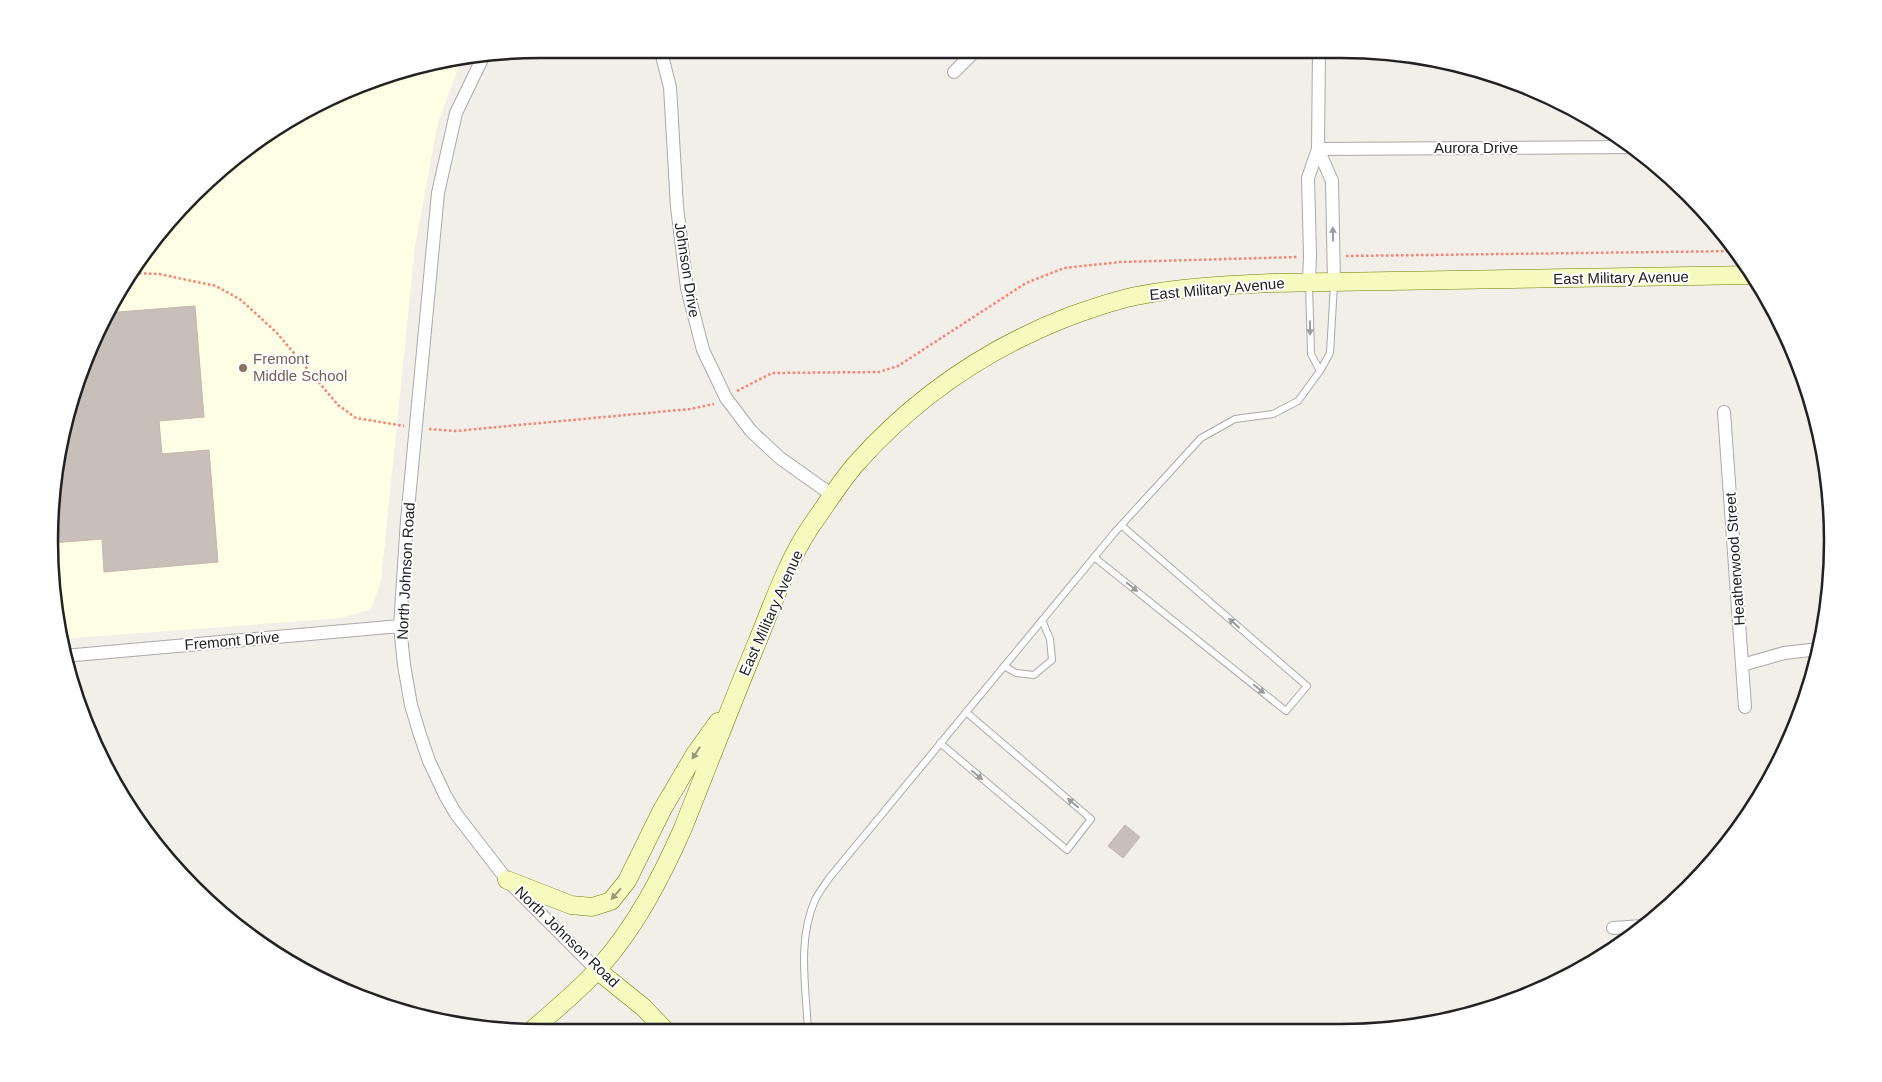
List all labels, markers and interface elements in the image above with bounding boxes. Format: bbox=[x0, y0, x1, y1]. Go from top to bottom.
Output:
street label: Aurora Drive bbox=[1434, 139, 1518, 156]
street label: Johnson Drive bbox=[672, 221, 703, 319]
one-way arrow bbox=[1329, 226, 1337, 242]
street label: East Military Avenue bbox=[1553, 268, 1689, 287]
street label: East Military Avenue bbox=[1149, 274, 1285, 303]
one-way arrow bbox=[1306, 320, 1314, 336]
place label: Fremont Middle School bbox=[253, 350, 347, 384]
marker: Fremont Middle School bbox=[237, 362, 249, 374]
street label: Heatherwood Street bbox=[1721, 491, 1748, 626]
street label: North Johnson Road bbox=[393, 502, 418, 640]
street label: East Military Avenue bbox=[735, 547, 806, 678]
one-way arrow bbox=[1125, 582, 1138, 593]
one-way arrow bbox=[1229, 617, 1241, 629]
street label: Fremont Drive bbox=[184, 628, 280, 653]
one-way arrow bbox=[1252, 684, 1265, 695]
one-way arrow bbox=[691, 746, 701, 760]
one-way arrow bbox=[971, 769, 984, 780]
one-way arrow bbox=[1067, 797, 1079, 809]
street label: North Johnson Road bbox=[512, 883, 623, 991]
one-way arrow bbox=[611, 888, 622, 901]

